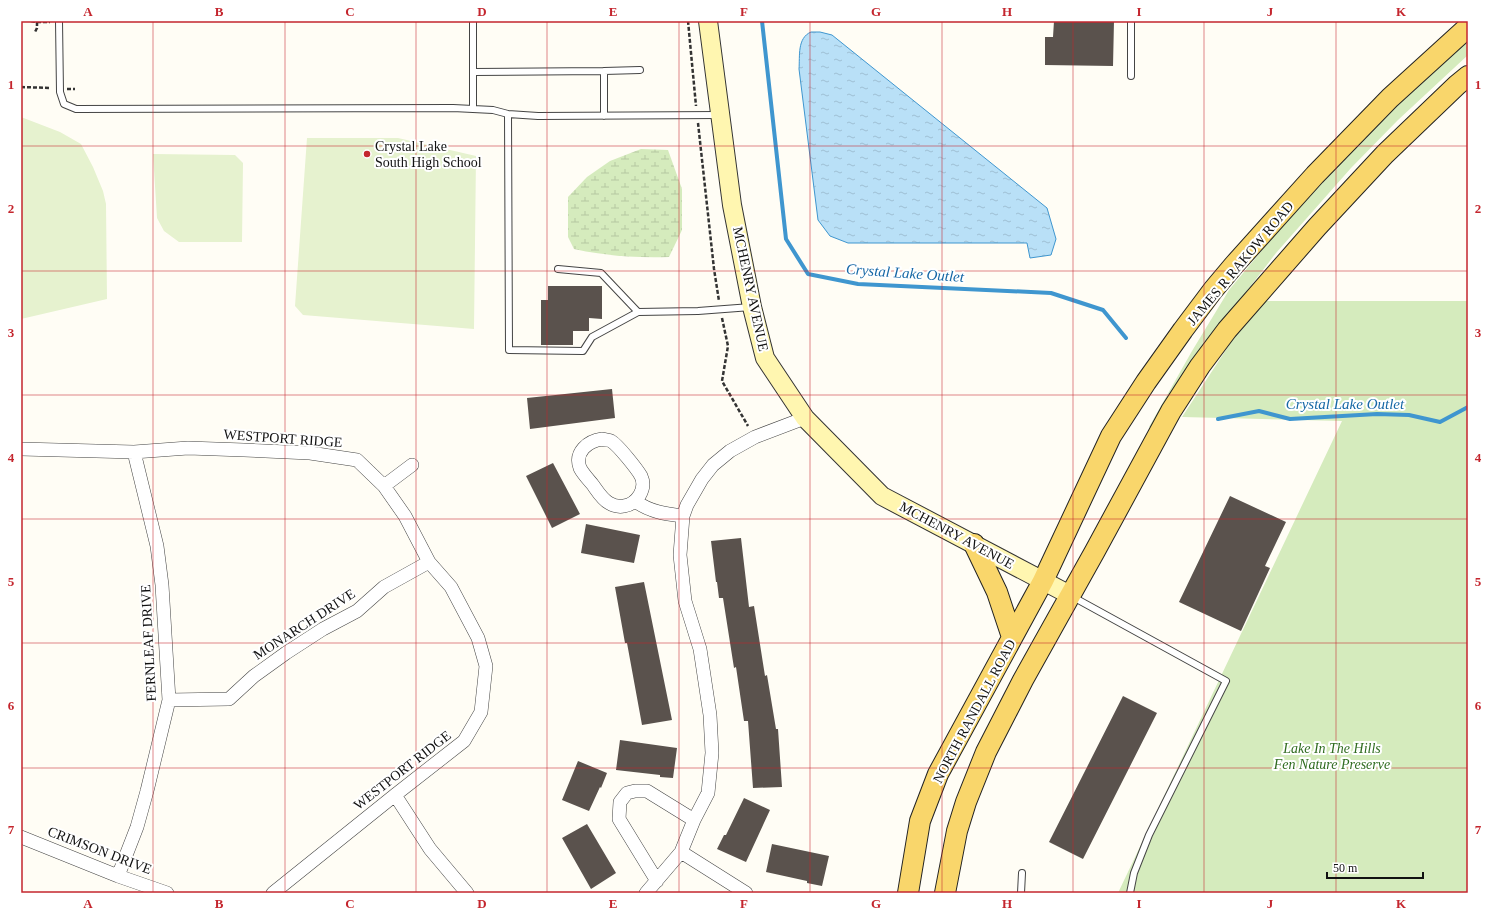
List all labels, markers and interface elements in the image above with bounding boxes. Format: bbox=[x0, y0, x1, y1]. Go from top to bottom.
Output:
text: A bbox=[83, 4, 93, 19]
text: B bbox=[215, 4, 224, 19]
text: C bbox=[345, 4, 355, 19]
text: D bbox=[477, 4, 487, 19]
text: E bbox=[609, 4, 617, 19]
text: F bbox=[740, 4, 748, 19]
text: G bbox=[871, 4, 881, 19]
text: H bbox=[1002, 4, 1012, 19]
text: I bbox=[1136, 4, 1142, 19]
text: J bbox=[1267, 4, 1274, 19]
text: K bbox=[1396, 4, 1407, 19]
text: 1 bbox=[8, 77, 14, 92]
text: 1 bbox=[1475, 77, 1481, 92]
place label: Crystal Lake South High School bbox=[375, 139, 482, 170]
marker: Crystal Lake South High School bbox=[362, 149, 372, 159]
street label: JAMES R RAKOW ROAD bbox=[1184, 199, 1296, 328]
text: 2 bbox=[8, 201, 14, 216]
text: 2 bbox=[1475, 201, 1481, 216]
street label: MCHENRY AVENUE bbox=[730, 225, 771, 353]
water label: Crystal Lake Outlet bbox=[845, 261, 965, 285]
text: 3 bbox=[8, 325, 15, 340]
text: 3 bbox=[1475, 325, 1482, 340]
water label: Crystal Lake Outlet bbox=[1286, 396, 1405, 412]
street label: WESTPORT RIDGE bbox=[223, 427, 343, 450]
text: 4 bbox=[8, 450, 15, 465]
text: 4 bbox=[1475, 450, 1482, 465]
street label: MCHENRY AVENUE bbox=[897, 499, 1016, 572]
text: 5 bbox=[8, 574, 15, 589]
text: 5 bbox=[1475, 574, 1482, 589]
street label: FERNLEAF DRIVE bbox=[138, 584, 159, 702]
street label: MONARCH DRIVE bbox=[251, 586, 358, 663]
street label: NORTH RANDALL ROAD bbox=[930, 637, 1019, 786]
text: 6 bbox=[8, 698, 15, 713]
text: 6 bbox=[1475, 698, 1482, 713]
street label: WESTPORT RIDGE bbox=[351, 728, 454, 813]
park label: Lake In The Hills Fen Nature Preserve bbox=[1273, 741, 1390, 772]
text: 7 bbox=[8, 822, 15, 837]
text: 7 bbox=[1475, 822, 1482, 837]
street label: CRIMSON DRIVE bbox=[46, 824, 154, 877]
scale bar bbox=[1327, 854, 1423, 880]
text: 50 m bbox=[1333, 861, 1358, 875]
text: A bbox=[83, 896, 93, 911]
text: B bbox=[215, 896, 224, 911]
text: C bbox=[345, 896, 355, 911]
text: D bbox=[477, 896, 487, 911]
text: E bbox=[609, 896, 617, 911]
text: F bbox=[740, 896, 748, 911]
text: G bbox=[871, 896, 881, 911]
text: H bbox=[1002, 896, 1012, 911]
text: I bbox=[1136, 896, 1142, 911]
text: J bbox=[1267, 896, 1274, 911]
text: K bbox=[1396, 896, 1407, 911]

